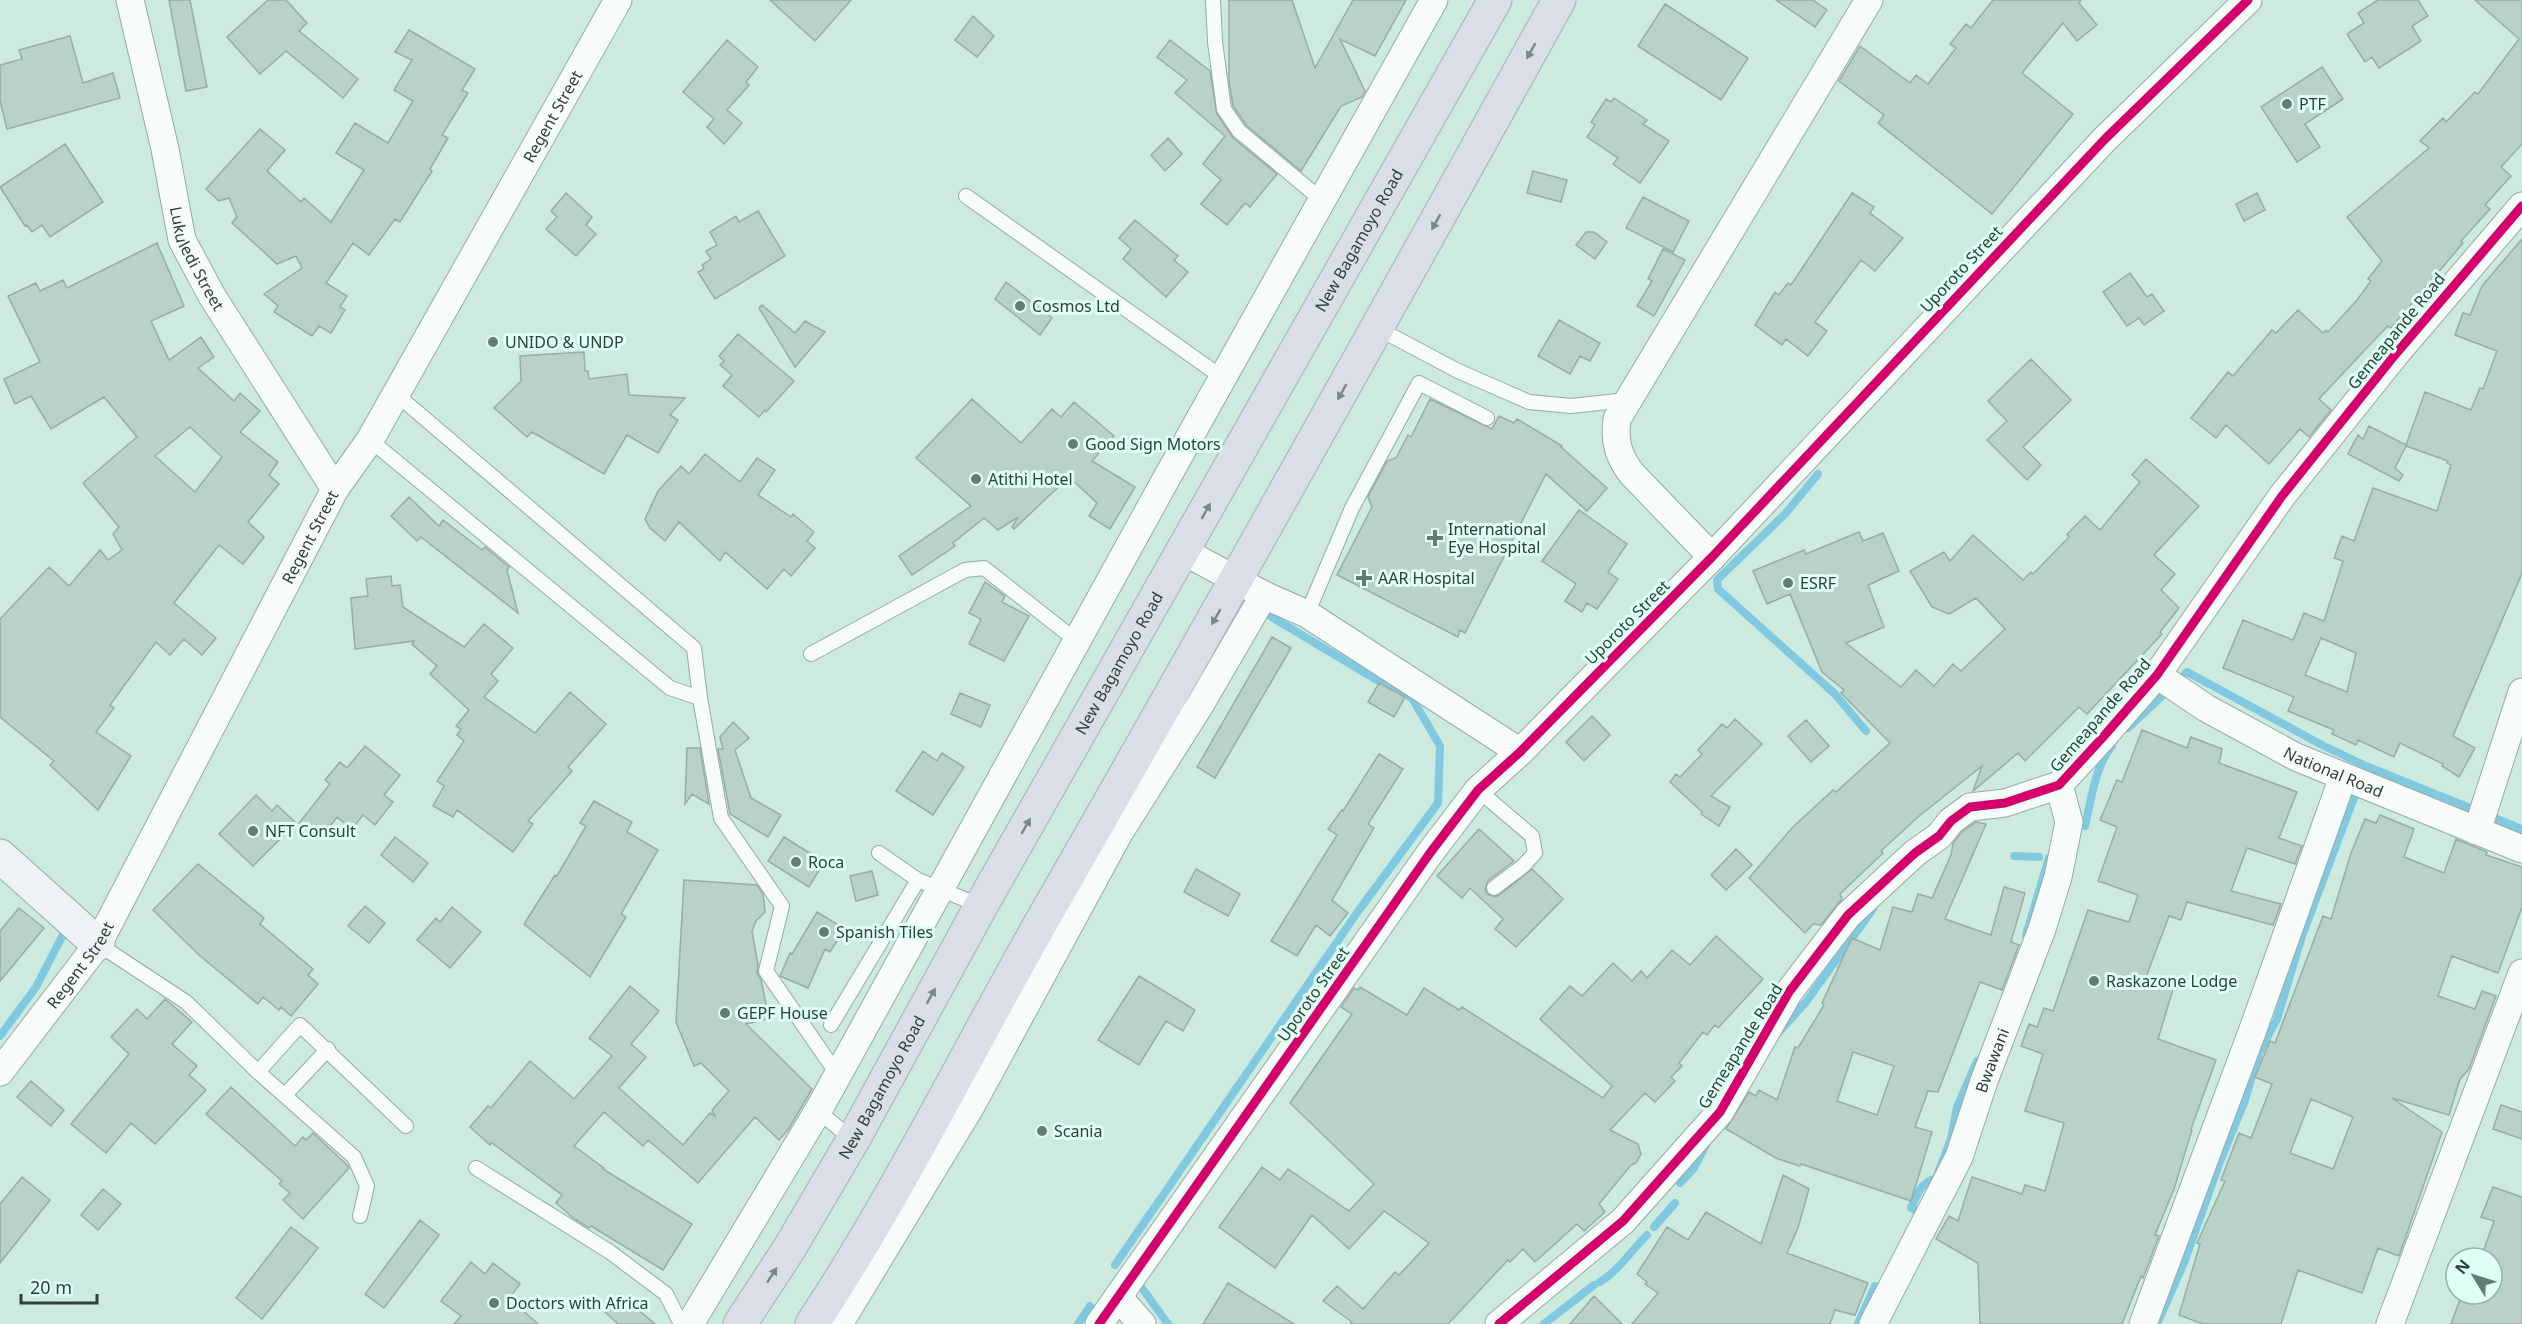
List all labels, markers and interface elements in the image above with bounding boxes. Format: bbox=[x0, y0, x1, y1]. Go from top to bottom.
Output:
one-way arrow bbox=[1526, 43, 1536, 60]
street label: Regent Street bbox=[518, 66, 587, 166]
place label: PTF bbox=[2299, 93, 2326, 115]
marker: PTF bbox=[2280, 97, 2294, 111]
street label: New Bagamoyo Road bbox=[1309, 165, 1408, 316]
street label: Lukuledi Street bbox=[165, 205, 230, 315]
one-way arrow bbox=[1431, 213, 1441, 230]
street label: Uporoto Street bbox=[1915, 221, 2007, 317]
street label: Gemeapande Road bbox=[2342, 268, 2450, 394]
place label: Cosmos Ltd bbox=[1032, 295, 1120, 317]
marker: Cosmos Ltd bbox=[1013, 299, 1027, 313]
place label: UNIDO & UNDP bbox=[505, 331, 624, 353]
marker: UNIDO & UNDP bbox=[486, 335, 500, 349]
one-way arrow bbox=[1337, 384, 1347, 401]
place label: Good Sign Motors bbox=[1085, 433, 1221, 455]
marker: Good Sign Motors bbox=[1066, 437, 1080, 451]
place label: Atithi Hotel bbox=[988, 468, 1073, 490]
marker: Atithi Hotel bbox=[969, 472, 983, 486]
street label: Regent Street bbox=[277, 486, 343, 588]
one-way arrow bbox=[1201, 502, 1211, 519]
place label: International Eye Hospital bbox=[1448, 518, 1546, 558]
marker: International Eye Hospital bbox=[1426, 529, 1444, 547]
place label: AAR Hospital bbox=[1378, 567, 1475, 589]
marker: AAR Hospital bbox=[1355, 569, 1373, 587]
place label: ESRF bbox=[1800, 572, 1836, 594]
street label: Uporoto Street bbox=[1580, 575, 1674, 669]
marker: ESRF bbox=[1781, 576, 1795, 590]
street label: New Bagamoyo Road bbox=[1070, 588, 1168, 738]
one-way arrow bbox=[1211, 609, 1221, 626]
street label: Gemeapande Road bbox=[2045, 654, 2155, 776]
street label: National Road bbox=[2280, 741, 2387, 803]
one-way arrow bbox=[1021, 818, 1032, 834]
place label: NFT Consult bbox=[265, 820, 356, 842]
marker: NFT Consult bbox=[246, 824, 260, 838]
place label: Roca bbox=[808, 851, 844, 873]
marker: Roca bbox=[789, 855, 803, 869]
street label: Regent Street bbox=[42, 917, 119, 1013]
place label: Spanish Tiles bbox=[836, 921, 933, 943]
marker: Spanish Tiles bbox=[817, 925, 831, 939]
street label: Uporoto Street bbox=[1272, 942, 1354, 1046]
place label: Raskazone Lodge bbox=[2106, 970, 2237, 992]
marker: Raskazone Lodge bbox=[2087, 974, 2101, 988]
street label: Gemeapande Road bbox=[1693, 979, 1787, 1113]
one-way arrow bbox=[926, 987, 936, 1004]
place label: GEPF House bbox=[737, 1002, 828, 1024]
marker: GEPF House bbox=[718, 1006, 732, 1020]
street label: New Bagamoyo Road bbox=[833, 1012, 930, 1163]
street label: Bwawani bbox=[1970, 1025, 2014, 1095]
place label: Scania bbox=[1054, 1120, 1102, 1142]
marker: Scania bbox=[1035, 1124, 1049, 1138]
north arrow bbox=[2444, 1246, 2504, 1306]
text: N bbox=[2450, 1255, 2475, 1279]
scale bar bbox=[21, 1267, 98, 1305]
one-way arrow bbox=[766, 1267, 777, 1283]
text: 20 m bbox=[30, 1275, 72, 1299]
place label: Doctors with Africa bbox=[506, 1292, 649, 1314]
marker: Doctors with Africa bbox=[487, 1296, 501, 1310]

